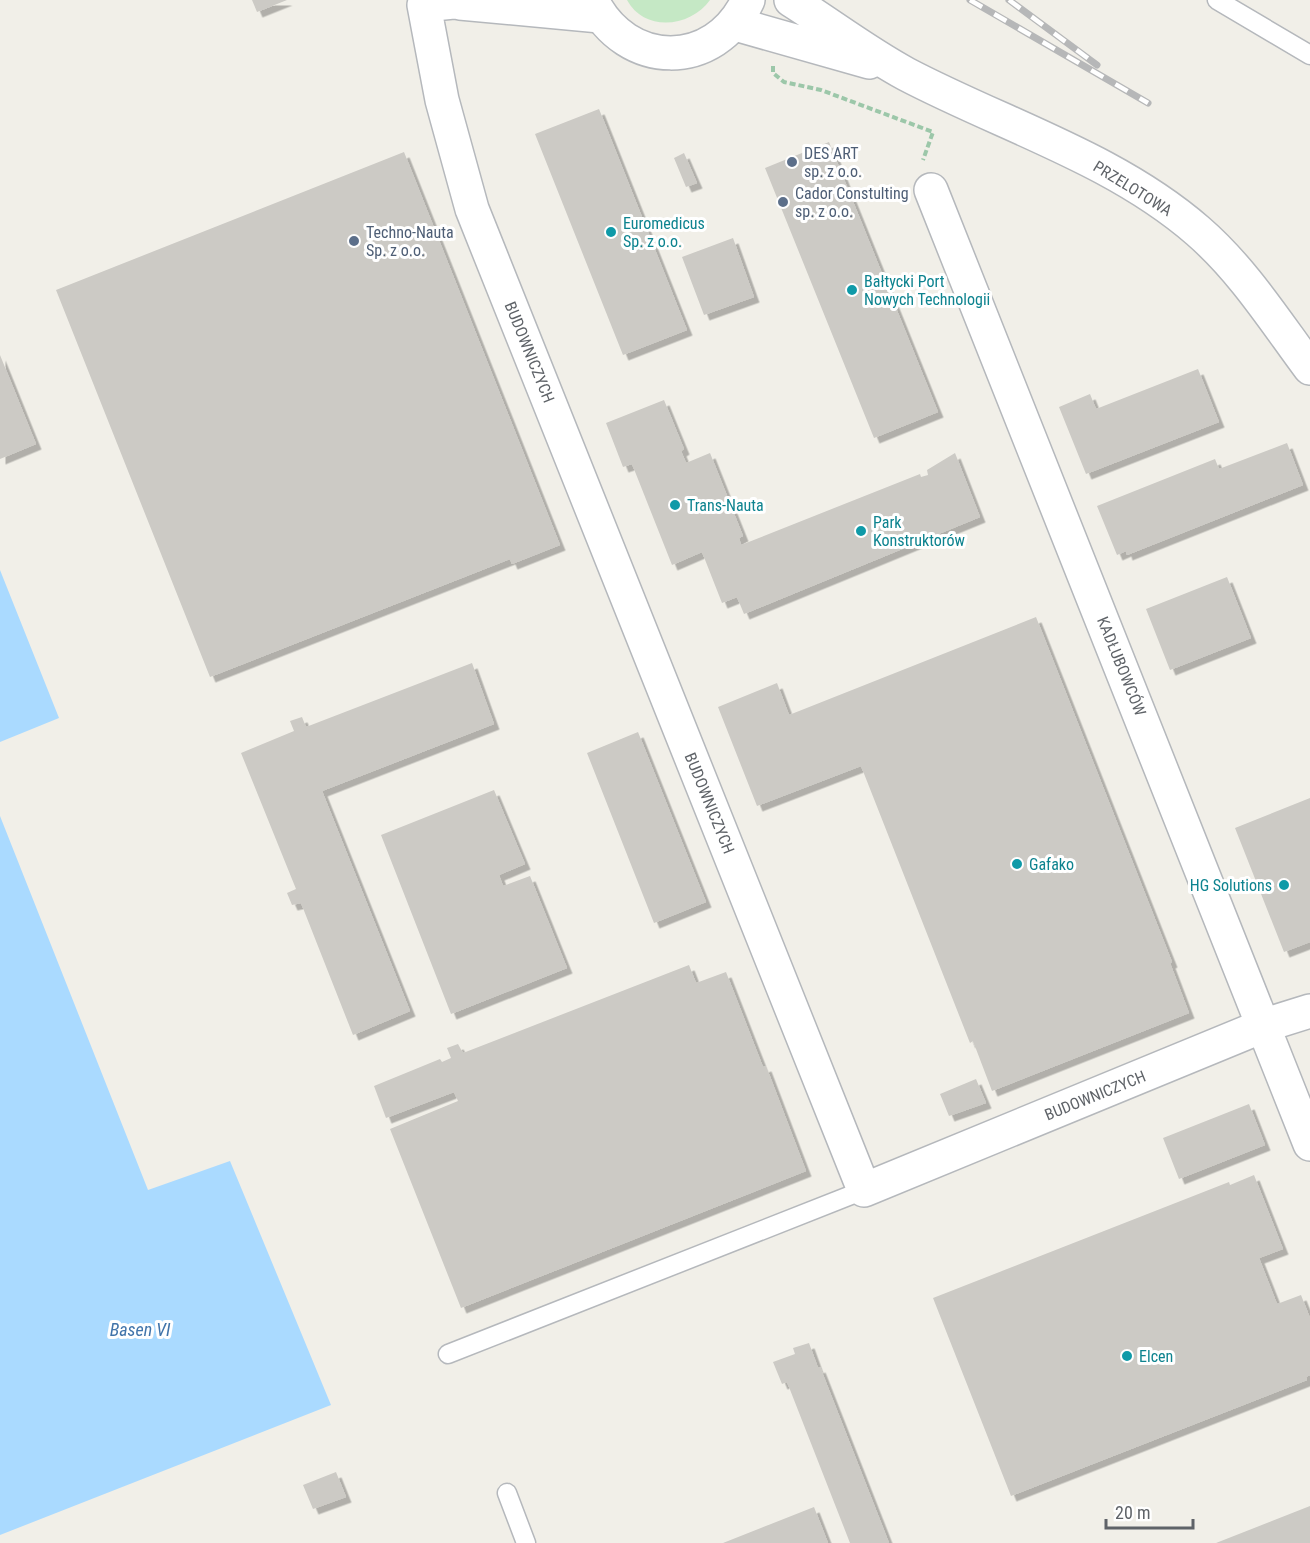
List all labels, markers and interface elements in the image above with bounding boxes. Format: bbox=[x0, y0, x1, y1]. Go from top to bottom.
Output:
place label: DES ART sp. z o.o. bbox=[804, 144, 862, 181]
marker: DES ART sp. z o.o. bbox=[785, 155, 799, 169]
street label: PRZELOTOWA bbox=[1090, 157, 1176, 220]
place label: Cador Constulting sp. z o.o. bbox=[795, 184, 909, 221]
marker: Cador Constulting sp. z o.o. bbox=[776, 195, 790, 209]
place label: Euromedicus Sp. z o.o. bbox=[623, 214, 705, 251]
place label: Techno-Nauta Sp. z o.o. bbox=[366, 223, 454, 260]
marker: Euromedicus Sp. z o.o. bbox=[604, 225, 618, 239]
marker: Techno-Nauta Sp. z o.o. bbox=[347, 234, 361, 248]
place label: Bałtycki Port Nowych Technologii bbox=[864, 272, 990, 309]
marker: Bałtycki Port Nowych Technologii bbox=[845, 283, 859, 297]
street label: BUDOWNICZYCH bbox=[501, 299, 558, 405]
place label: Trans-Nauta bbox=[687, 496, 764, 515]
marker: Trans-Nauta bbox=[668, 498, 682, 512]
place label: Park Konstruktorów bbox=[873, 513, 965, 550]
marker: Park Konstruktorów bbox=[854, 524, 868, 538]
street label: KADŁUBOWCÓW bbox=[1093, 614, 1151, 718]
street label: BUDOWNICZYCH bbox=[681, 750, 738, 856]
place label: Gafako bbox=[1029, 855, 1074, 874]
marker: Gafako bbox=[1010, 857, 1024, 871]
place label: HG Solutions bbox=[1190, 876, 1272, 895]
marker: HG Solutions bbox=[1277, 878, 1291, 892]
street label: BUDOWNICZYCH bbox=[1042, 1067, 1148, 1124]
water label: Basen VI bbox=[110, 1319, 171, 1340]
place label: Elcen bbox=[1139, 1347, 1173, 1366]
marker: Elcen bbox=[1120, 1349, 1134, 1363]
scale bar bbox=[1106, 1492, 1193, 1530]
text: 20 m bbox=[1115, 1502, 1150, 1523]

